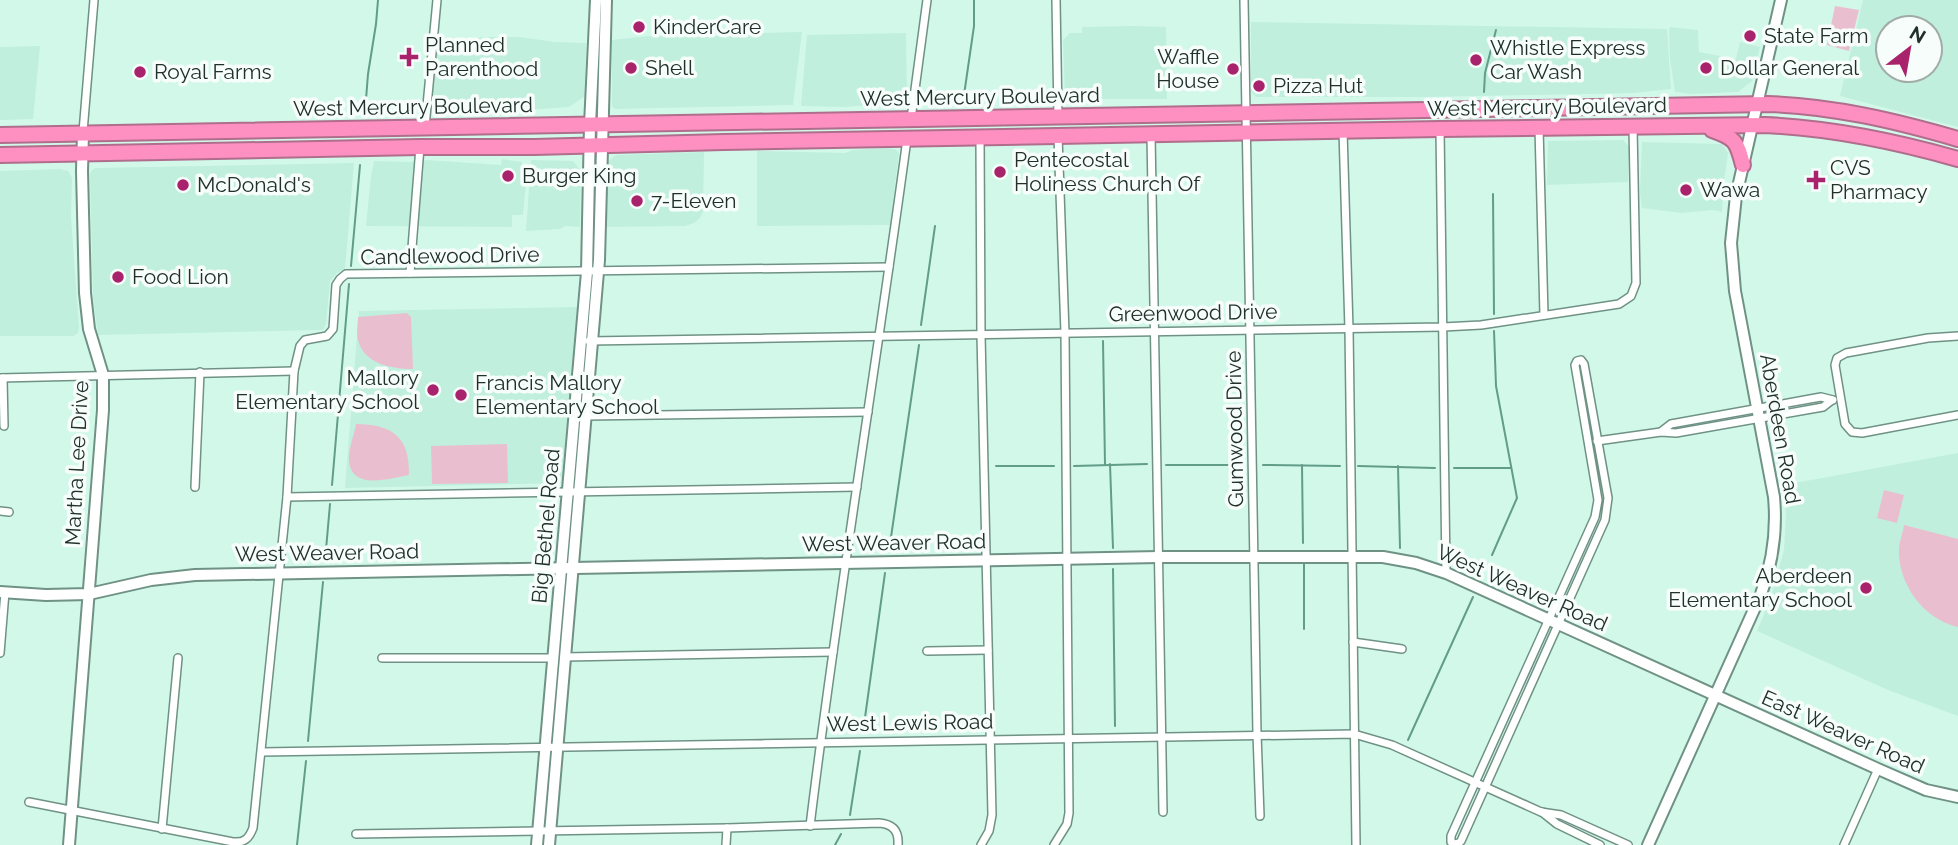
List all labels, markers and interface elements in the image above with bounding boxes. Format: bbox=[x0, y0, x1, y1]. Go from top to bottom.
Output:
place label: KinderCare bbox=[653, 14, 761, 39]
north arrow bbox=[1874, 14, 1944, 84]
marker: KinderCare bbox=[631, 19, 647, 35]
text: N bbox=[1906, 21, 1930, 48]
place label: State Farm bbox=[1764, 23, 1869, 48]
marker: State Farm bbox=[1742, 28, 1758, 44]
place label: Planned Parenthood bbox=[425, 32, 538, 81]
place label: Whistle Express Car Wash bbox=[1490, 35, 1645, 84]
place label: Waffle House bbox=[1156, 44, 1219, 93]
marker: Planned Parenthood bbox=[399, 47, 419, 67]
marker: Whistle Express Car Wash bbox=[1468, 52, 1484, 68]
place label: Shell bbox=[645, 55, 694, 80]
place label: Dollar General bbox=[1720, 55, 1859, 80]
place label: Royal Farms bbox=[154, 59, 272, 84]
marker: Shell bbox=[623, 60, 639, 76]
marker: Dollar General bbox=[1698, 60, 1714, 76]
marker: Waffle House bbox=[1225, 61, 1241, 77]
marker: Royal Farms bbox=[132, 64, 148, 80]
place label: Pizza Hut bbox=[1273, 73, 1363, 98]
marker: Pizza Hut bbox=[1251, 78, 1267, 94]
street label: West Mercury Boulevard bbox=[860, 82, 1100, 111]
street label: West Mercury Boulevard bbox=[293, 92, 533, 121]
street label: West Mercury Boulevard bbox=[1427, 92, 1667, 121]
place label: Pentecostal Holiness Church Of bbox=[1014, 147, 1201, 196]
place label: CVS Pharmacy bbox=[1830, 155, 1928, 204]
place label: Burger King bbox=[522, 163, 636, 188]
marker: Pentecostal Holiness Church Of bbox=[992, 164, 1008, 180]
marker: Burger King bbox=[500, 168, 516, 184]
place label: McDonald's bbox=[197, 172, 311, 197]
marker: CVS Pharmacy bbox=[1808, 172, 1824, 188]
marker: McDonald's bbox=[175, 177, 191, 193]
place label: Wawa bbox=[1700, 177, 1760, 202]
marker: Wawa bbox=[1678, 182, 1694, 198]
place label: 7-Eleven bbox=[651, 188, 736, 213]
marker: 7-Eleven bbox=[629, 193, 645, 209]
street label: Candlewood Drive bbox=[360, 241, 540, 270]
place label: Food Lion bbox=[132, 264, 229, 289]
marker: Food Lion bbox=[110, 269, 126, 285]
street label: Greenwood Drive bbox=[1108, 299, 1278, 326]
street label: Gumwood Drive bbox=[1221, 350, 1248, 508]
street label: Aberdeen Road bbox=[1755, 352, 1806, 506]
place label: Mallory Elementary School bbox=[235, 365, 419, 414]
place label: Francis Mallory Elementary School bbox=[475, 370, 659, 419]
street label: Martha Lee Drive bbox=[60, 380, 93, 546]
marker: Mallory Elementary School bbox=[425, 382, 441, 398]
marker: Francis Mallory Elementary School bbox=[453, 387, 469, 403]
street label: Big Bethel Road bbox=[526, 447, 565, 605]
street label: West Weaver Road bbox=[802, 528, 986, 557]
street label: West Weaver Road bbox=[235, 538, 419, 567]
street label: West Weaver Road bbox=[1433, 539, 1612, 636]
place label: Aberdeen Elementary School bbox=[1668, 563, 1852, 612]
marker: Aberdeen Elementary School bbox=[1858, 580, 1874, 596]
street label: East Weaver Road bbox=[1758, 684, 1929, 779]
street label: West Lewis Road bbox=[826, 709, 994, 736]

